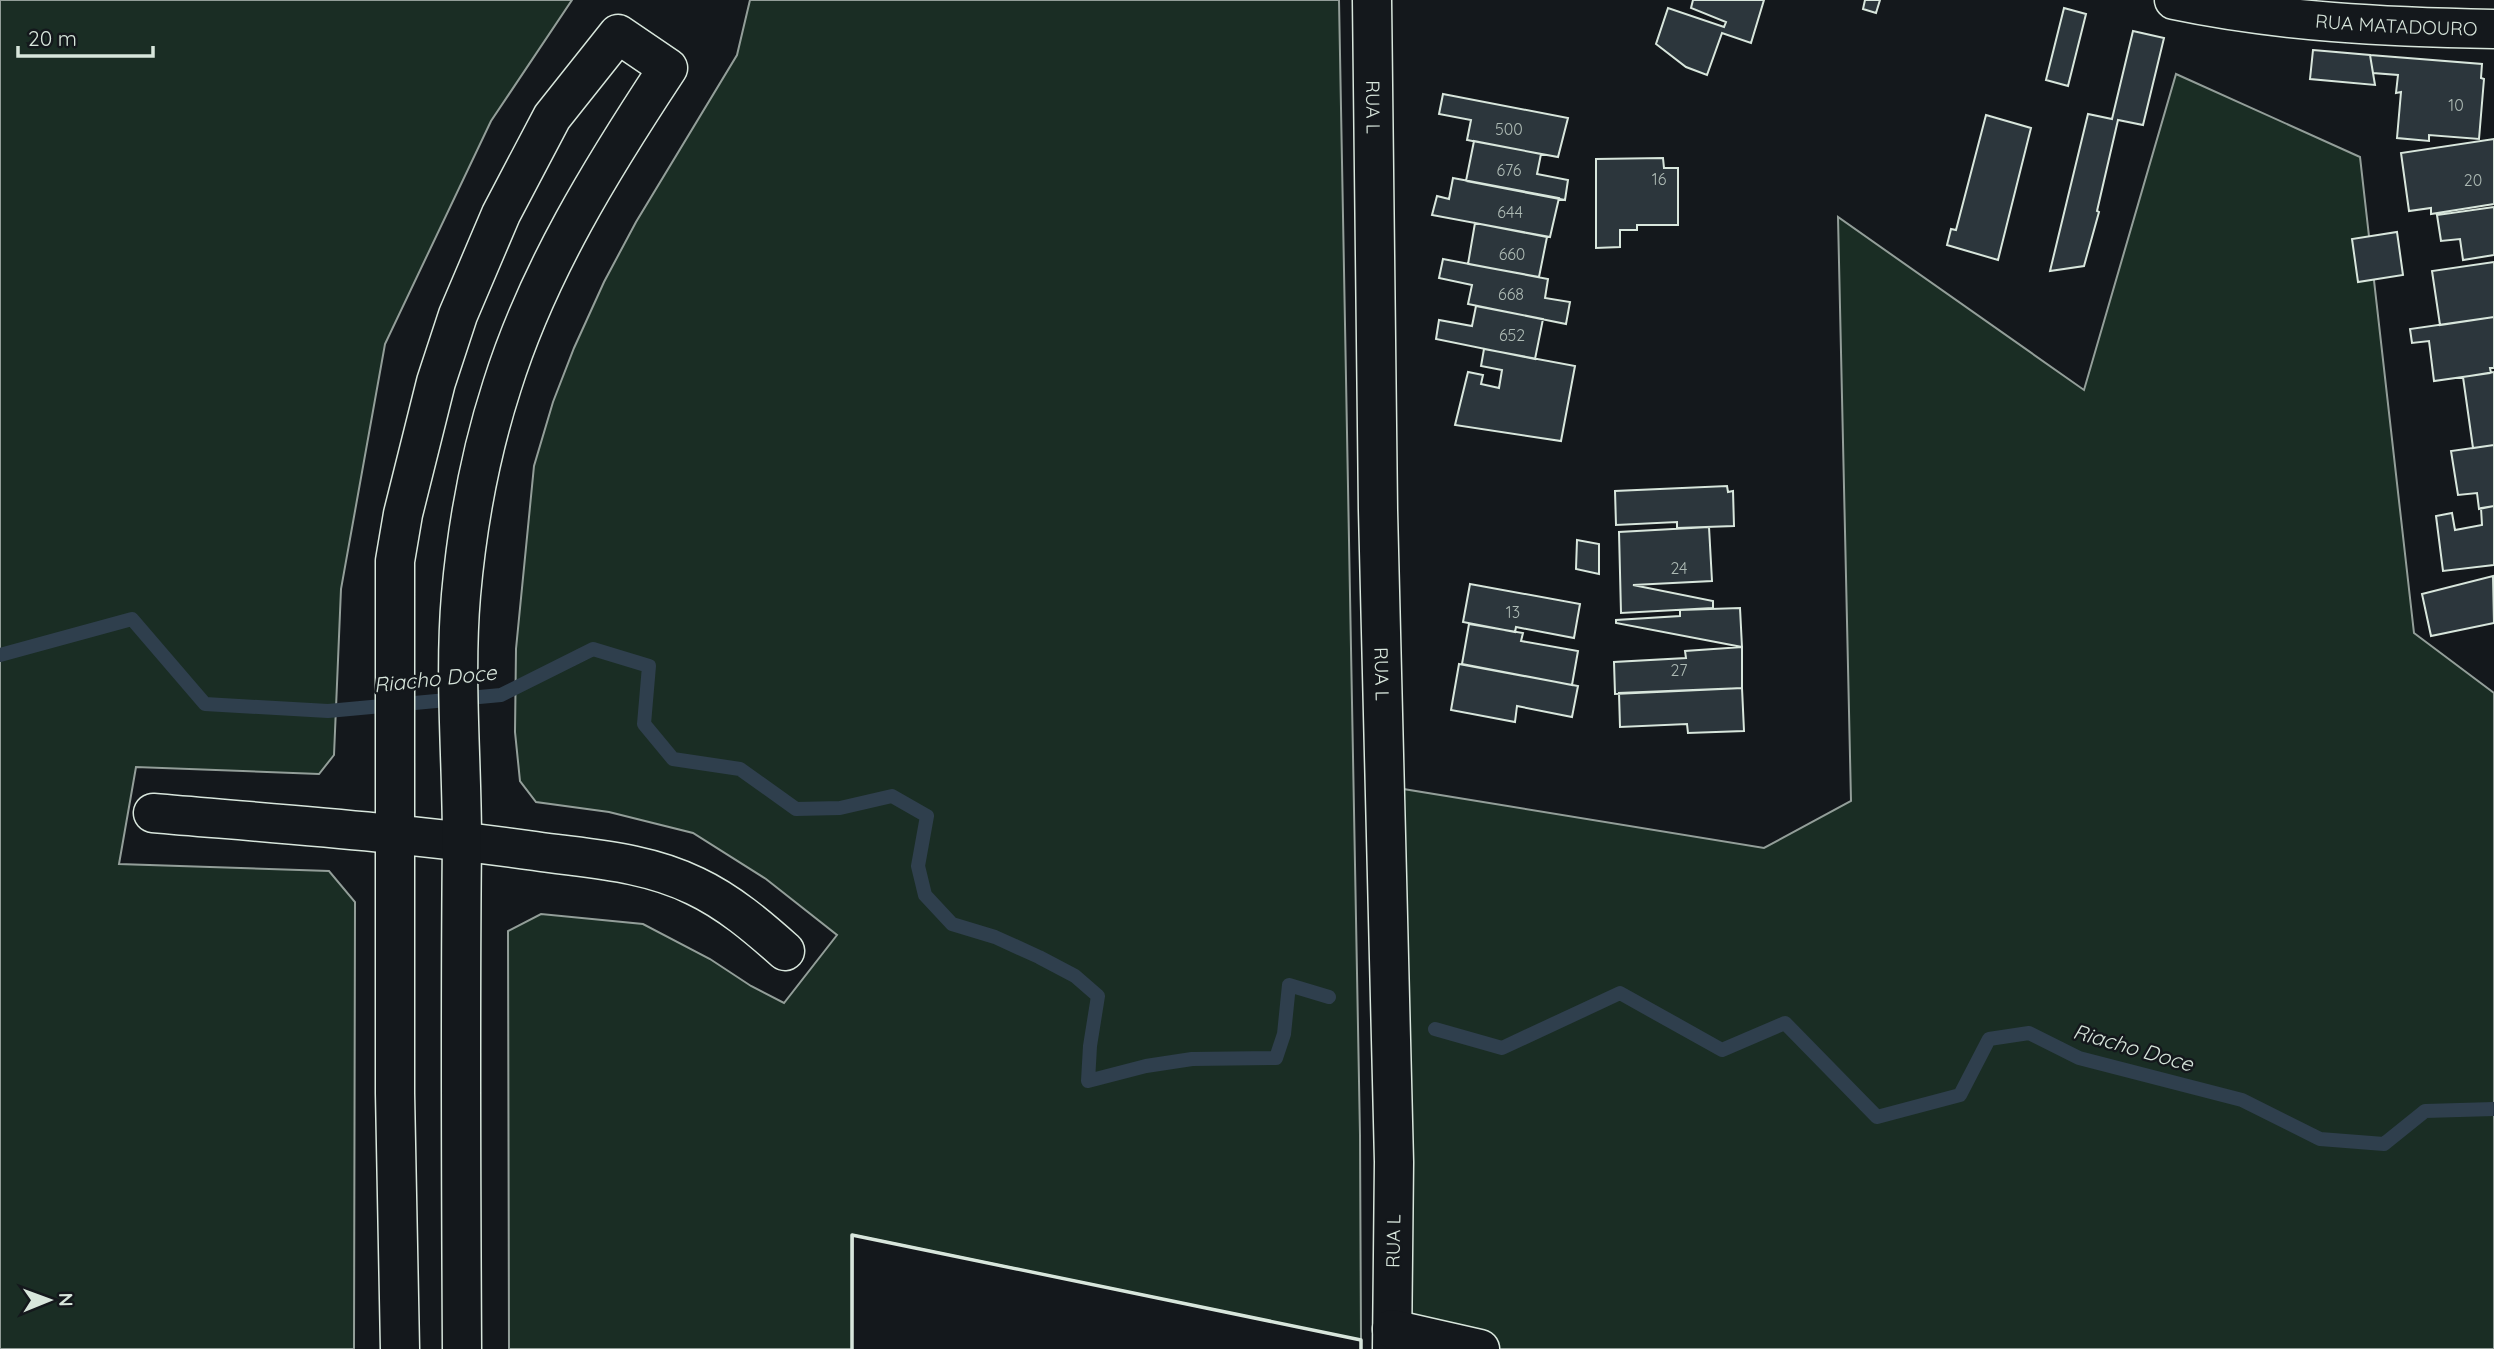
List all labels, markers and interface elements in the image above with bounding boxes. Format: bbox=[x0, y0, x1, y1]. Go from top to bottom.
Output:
street label: RUA MATADOURO bbox=[2314, 9, 2478, 41]
scale bar bbox=[18, 14, 152, 58]
text: 20 m bbox=[28, 25, 77, 51]
street label: RUA L bbox=[1361, 80, 1386, 134]
house number: 10 bbox=[2448, 95, 2464, 115]
house number: 500 bbox=[1495, 119, 1523, 139]
house number: 676 bbox=[1497, 160, 1522, 180]
house number: 16 bbox=[1652, 169, 1667, 189]
house number: 20 bbox=[2464, 170, 2482, 190]
house number: 644 bbox=[1497, 202, 1523, 222]
house number: 660 bbox=[1499, 244, 1525, 264]
house number: 668 bbox=[1498, 284, 1524, 304]
house number: 652 bbox=[1499, 325, 1525, 345]
house number: 24 bbox=[1670, 558, 1688, 578]
house number: 13 bbox=[1506, 602, 1520, 622]
street label: RUA L bbox=[1369, 647, 1395, 701]
water label: Riacho Doce bbox=[372, 659, 499, 697]
house number: 27 bbox=[1671, 660, 1687, 680]
water label: Riacho Doce bbox=[2070, 1018, 2197, 1077]
street label: RUA L bbox=[1381, 1214, 1405, 1268]
north arrow bbox=[14, 1265, 84, 1335]
text: N bbox=[54, 1293, 78, 1307]

